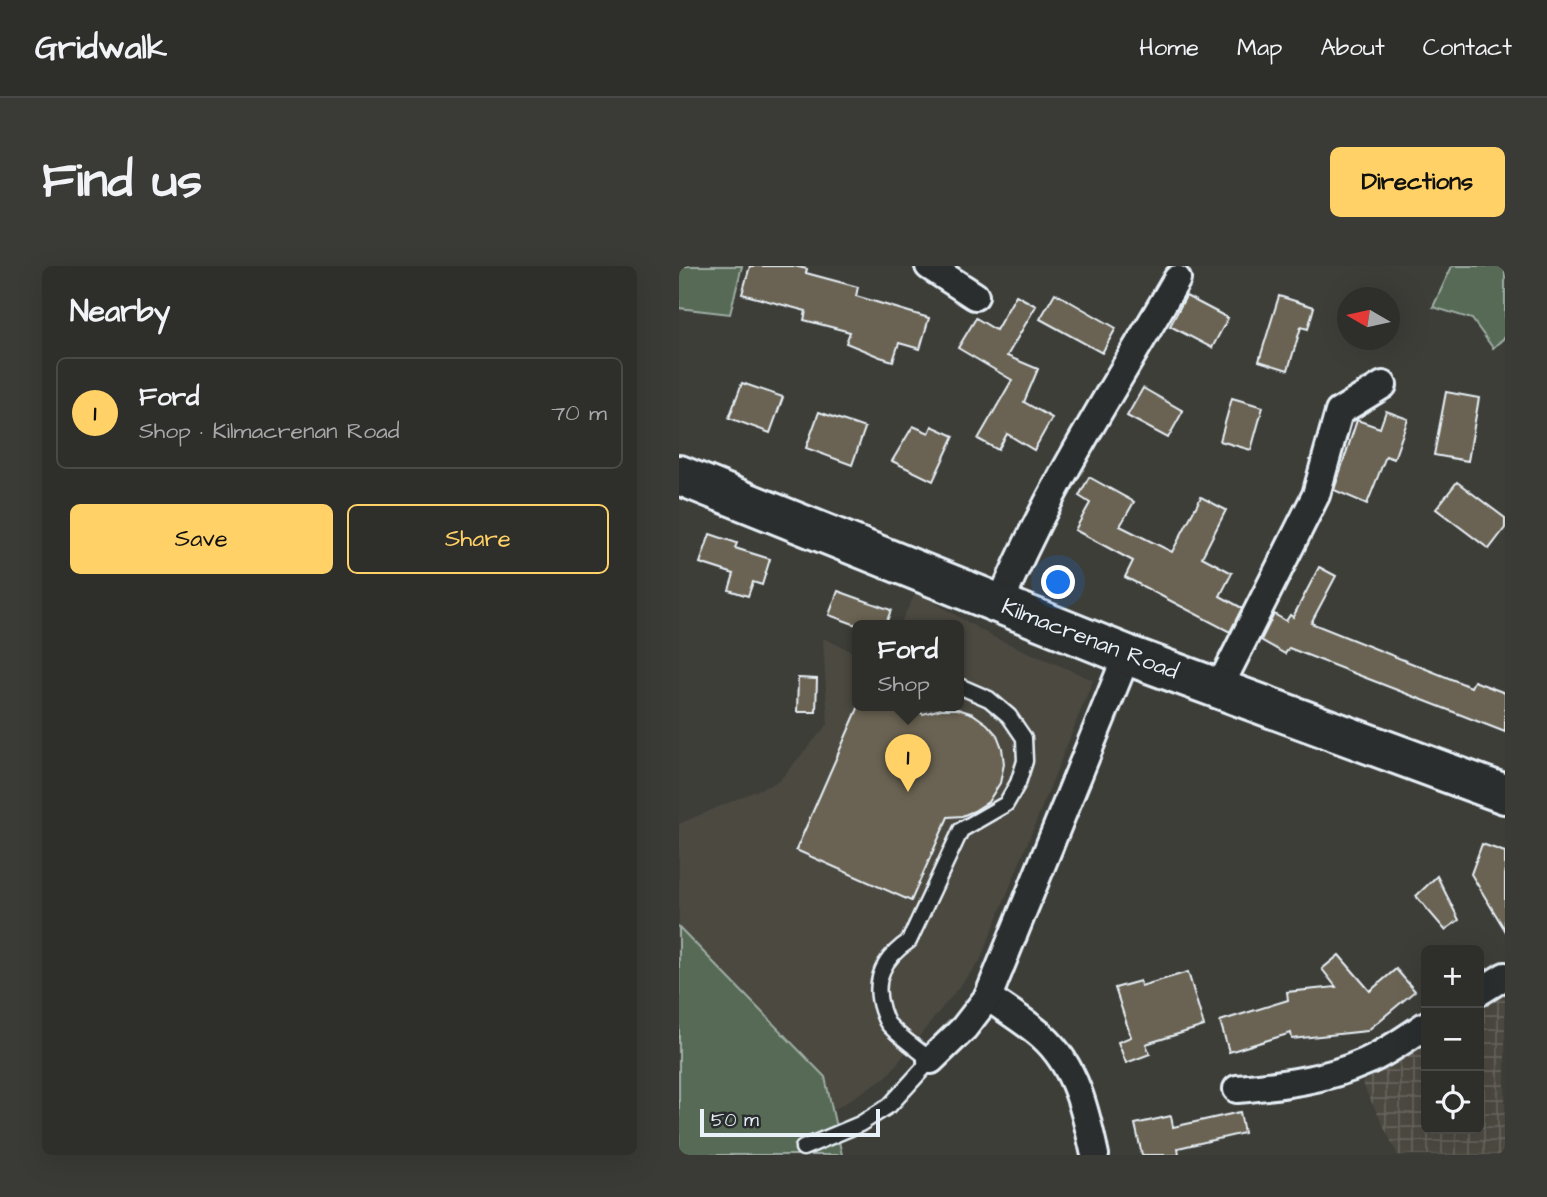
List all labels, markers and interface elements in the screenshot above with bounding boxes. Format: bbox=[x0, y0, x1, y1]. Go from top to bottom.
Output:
text: Gridwalk bbox=[35, 25, 167, 71]
text: Home bbox=[1139, 31, 1199, 65]
text: Map bbox=[1237, 31, 1282, 65]
text: About bbox=[1320, 31, 1385, 65]
text: Contact bbox=[1423, 31, 1512, 65]
button: Directions bbox=[1330, 147, 1505, 217]
text: Find us bbox=[42, 148, 202, 216]
north arrow bbox=[1337, 287, 1400, 350]
text: Nearby bbox=[70, 291, 170, 333]
text: Ford bbox=[139, 379, 199, 415]
text: 1 bbox=[94, 397, 96, 429]
text: 70 m bbox=[551, 397, 607, 429]
text: Shop · Kilmacrenan Road bbox=[139, 415, 400, 447]
button: Save bbox=[70, 504, 333, 574]
button: Share bbox=[347, 504, 609, 574]
your location bbox=[1041, 565, 1075, 599]
street label: Kilmacrenan Road bbox=[997, 591, 1183, 688]
popup bbox=[852, 620, 964, 711]
text: Ford bbox=[878, 632, 938, 668]
text: Shop bbox=[878, 668, 930, 700]
pin: 1 bbox=[885, 734, 931, 792]
map controls bbox=[1421, 945, 1484, 1134]
button: + bbox=[1421, 945, 1484, 1008]
button: − bbox=[1421, 1008, 1484, 1071]
button: locate bbox=[1421, 1071, 1484, 1134]
scale bar bbox=[700, 1106, 880, 1138]
text: 50 m bbox=[711, 1107, 759, 1134]

